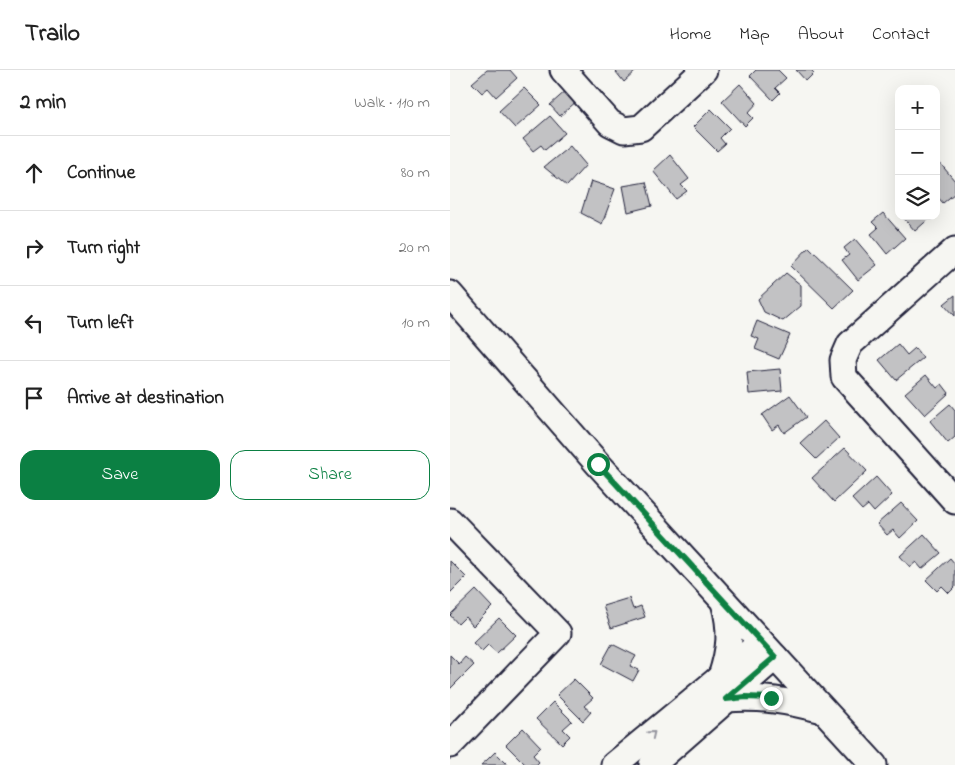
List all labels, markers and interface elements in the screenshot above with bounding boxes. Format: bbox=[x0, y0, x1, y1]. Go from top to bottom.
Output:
text: Trailo bbox=[25, 17, 80, 52]
text: Home bbox=[670, 22, 711, 48]
text: Map bbox=[739, 22, 770, 48]
text: About bbox=[798, 22, 844, 48]
text: Contact bbox=[872, 22, 930, 48]
map controls bbox=[895, 85, 940, 220]
button: + bbox=[895, 85, 940, 130]
text: 2 min bbox=[20, 88, 66, 118]
text: Walk · 110 m bbox=[354, 91, 430, 115]
button: − bbox=[895, 130, 940, 175]
icon: ahead bbox=[20, 159, 48, 187]
text: Continue bbox=[67, 160, 135, 187]
text: 80 m bbox=[401, 161, 430, 185]
button: layers bbox=[895, 175, 940, 220]
icon: right bbox=[20, 234, 48, 262]
text: Turn right bbox=[67, 235, 140, 262]
text: 20 m bbox=[399, 236, 430, 260]
icon: left bbox=[20, 309, 48, 337]
text: Turn left bbox=[67, 310, 134, 337]
text: 10 m bbox=[402, 311, 430, 335]
icon: arrive bbox=[20, 384, 48, 412]
text: Arrive at destination bbox=[67, 385, 224, 412]
button: Save bbox=[20, 450, 220, 500]
button: Share bbox=[230, 450, 430, 500]
route start bbox=[587, 453, 610, 476]
route end bbox=[760, 687, 783, 710]
one-way arrow bbox=[646, 731, 655, 740]

